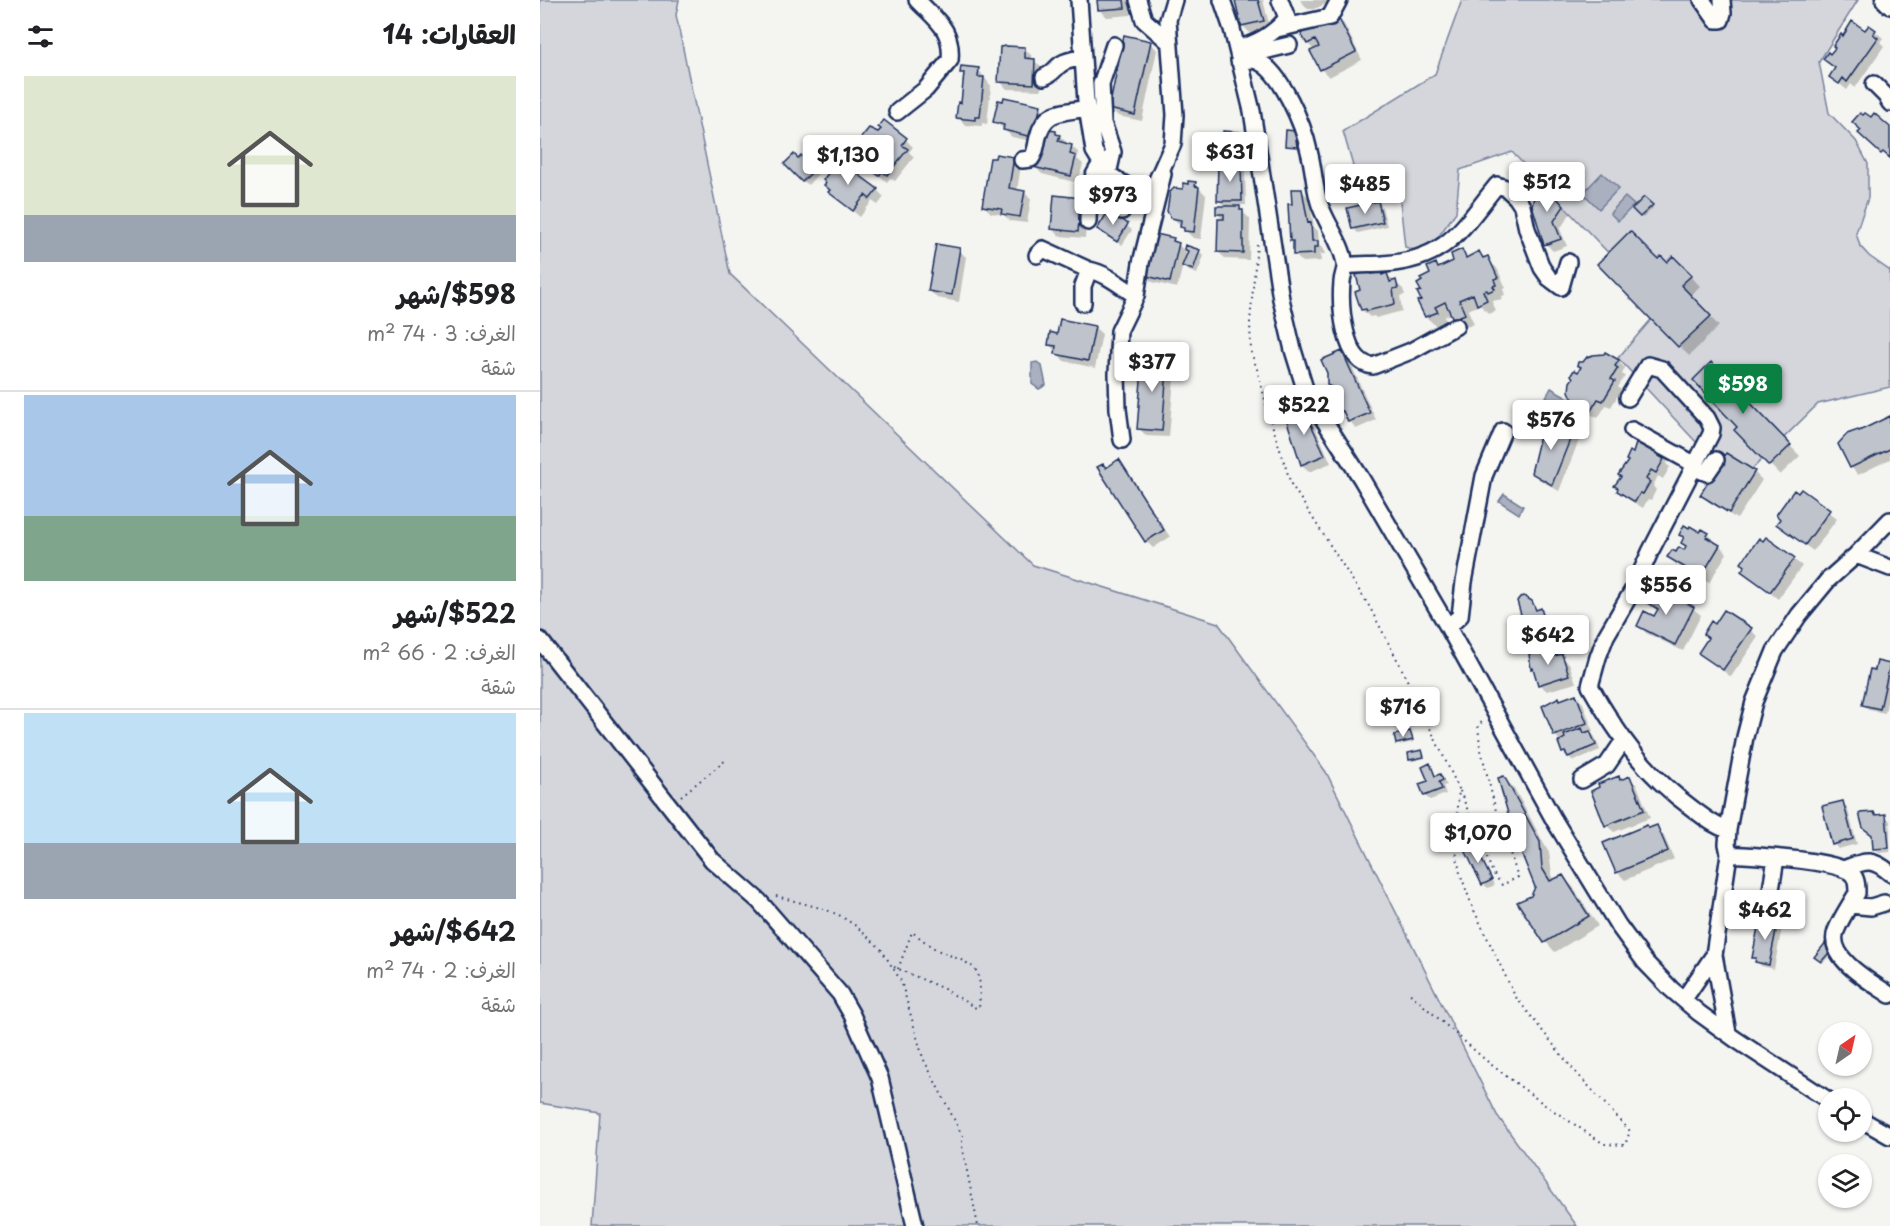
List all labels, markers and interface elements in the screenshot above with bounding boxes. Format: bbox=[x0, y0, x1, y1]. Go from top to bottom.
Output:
text: العقارات: 14 bbox=[383, 14, 516, 53]
icon: filters bbox=[24, 20, 57, 53]
icon: home bbox=[216, 115, 324, 223]
pin: $631 bbox=[1194, 132, 1266, 183]
pin: $1,130 bbox=[799, 135, 897, 186]
text: $631 bbox=[1206, 136, 1254, 166]
text: $1,130 bbox=[817, 139, 879, 169]
pin: $512 bbox=[1511, 162, 1583, 213]
pin: $485 bbox=[1329, 164, 1401, 215]
text: $512 bbox=[1523, 166, 1571, 196]
text: $485 bbox=[1339, 168, 1391, 198]
pin: $973 bbox=[1077, 175, 1149, 226]
text: $973 bbox=[1088, 179, 1138, 209]
text: $598/شهر bbox=[397, 274, 516, 313]
text: الغرف: 3 · 74 m² bbox=[367, 318, 516, 348]
pin: $377 bbox=[1116, 342, 1188, 393]
text: $377 bbox=[1128, 346, 1176, 376]
text: شقة bbox=[481, 352, 516, 382]
pin: $598 bbox=[1707, 364, 1779, 415]
text: $598 bbox=[1718, 368, 1768, 398]
pin: $522 bbox=[1268, 385, 1340, 436]
text: $522 bbox=[1278, 389, 1330, 419]
pin: $576 bbox=[1515, 400, 1587, 451]
text: $576 bbox=[1526, 404, 1576, 434]
icon: home bbox=[216, 434, 324, 542]
pin: $556 bbox=[1630, 565, 1702, 616]
text: $556 bbox=[1640, 569, 1692, 599]
text: $522/شهر bbox=[394, 593, 516, 632]
pin: $642 bbox=[1512, 615, 1584, 666]
text: $642 bbox=[1521, 619, 1575, 649]
text: الغرف: 2 · 66 m² bbox=[362, 637, 516, 667]
text: شقة bbox=[481, 671, 516, 701]
pin: $716 bbox=[1367, 687, 1439, 738]
text: $716 bbox=[1380, 691, 1426, 721]
icon: home bbox=[216, 752, 324, 860]
pin: $1,070 bbox=[1429, 813, 1527, 864]
text: $1,070 bbox=[1444, 817, 1512, 847]
pin: $462 bbox=[1729, 890, 1801, 941]
text: $462 bbox=[1738, 894, 1792, 924]
text: $642/شهر bbox=[392, 911, 516, 950]
text: الغرف: 2 · 74 m² bbox=[366, 955, 516, 985]
text: شقة bbox=[481, 989, 516, 1019]
north arrow bbox=[1818, 1022, 1872, 1076]
map controls bbox=[1818, 1022, 1872, 1208]
button: locate bbox=[1818, 1088, 1872, 1142]
button: layers bbox=[1818, 1154, 1872, 1208]

